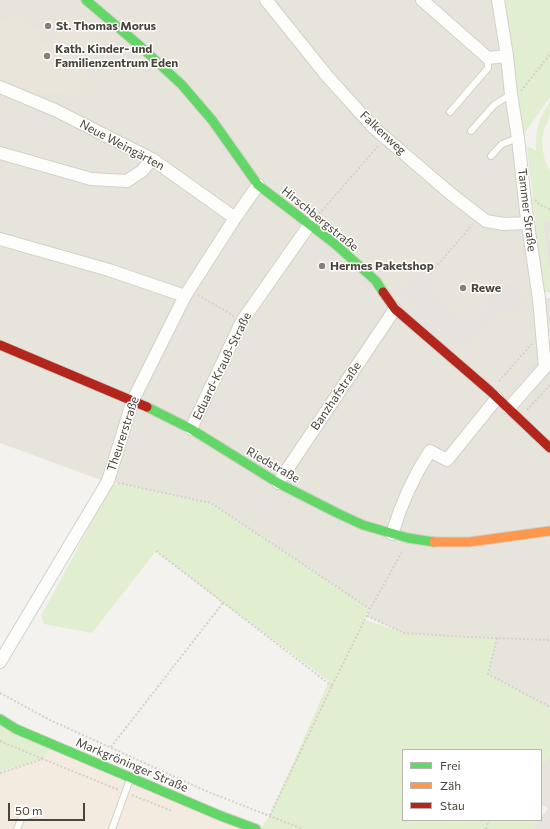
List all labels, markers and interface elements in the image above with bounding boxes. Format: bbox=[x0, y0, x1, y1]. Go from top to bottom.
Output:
place label: St. Thomas Morus bbox=[56, 19, 156, 33]
marker: St. Thomas Morus bbox=[43, 21, 53, 31]
place label: Kath. Kinder- und Familienzentrum Eden bbox=[55, 42, 178, 70]
marker: Kath. Kinder- und Familienzentrum Eden bbox=[42, 51, 52, 61]
street label: Falkenweg bbox=[357, 108, 409, 158]
street label: Neue Weingärten bbox=[77, 117, 167, 173]
street label: Tammer Straße bbox=[515, 168, 539, 252]
street label: Hirschbergstraße bbox=[279, 184, 361, 254]
place label: Hermes Paketshop bbox=[330, 259, 434, 273]
marker: Hermes Paketshop bbox=[317, 261, 327, 271]
place label: Rewe bbox=[471, 281, 501, 295]
marker: Rewe bbox=[458, 283, 468, 293]
street label: Eduard-Krauß-Straße bbox=[190, 310, 254, 422]
street label: Banzhafstraße bbox=[308, 359, 364, 433]
street label: Theurerstraße bbox=[104, 395, 142, 473]
street label: Riedstraße bbox=[244, 444, 302, 486]
street label: Markgröninger Straße bbox=[74, 735, 190, 795]
legend bbox=[402, 749, 542, 821]
text: Frei bbox=[440, 758, 461, 772]
text: Zäh bbox=[440, 778, 461, 792]
scale bar bbox=[10, 795, 87, 821]
text: Stau bbox=[440, 798, 465, 812]
text: 50 m bbox=[15, 803, 43, 817]

